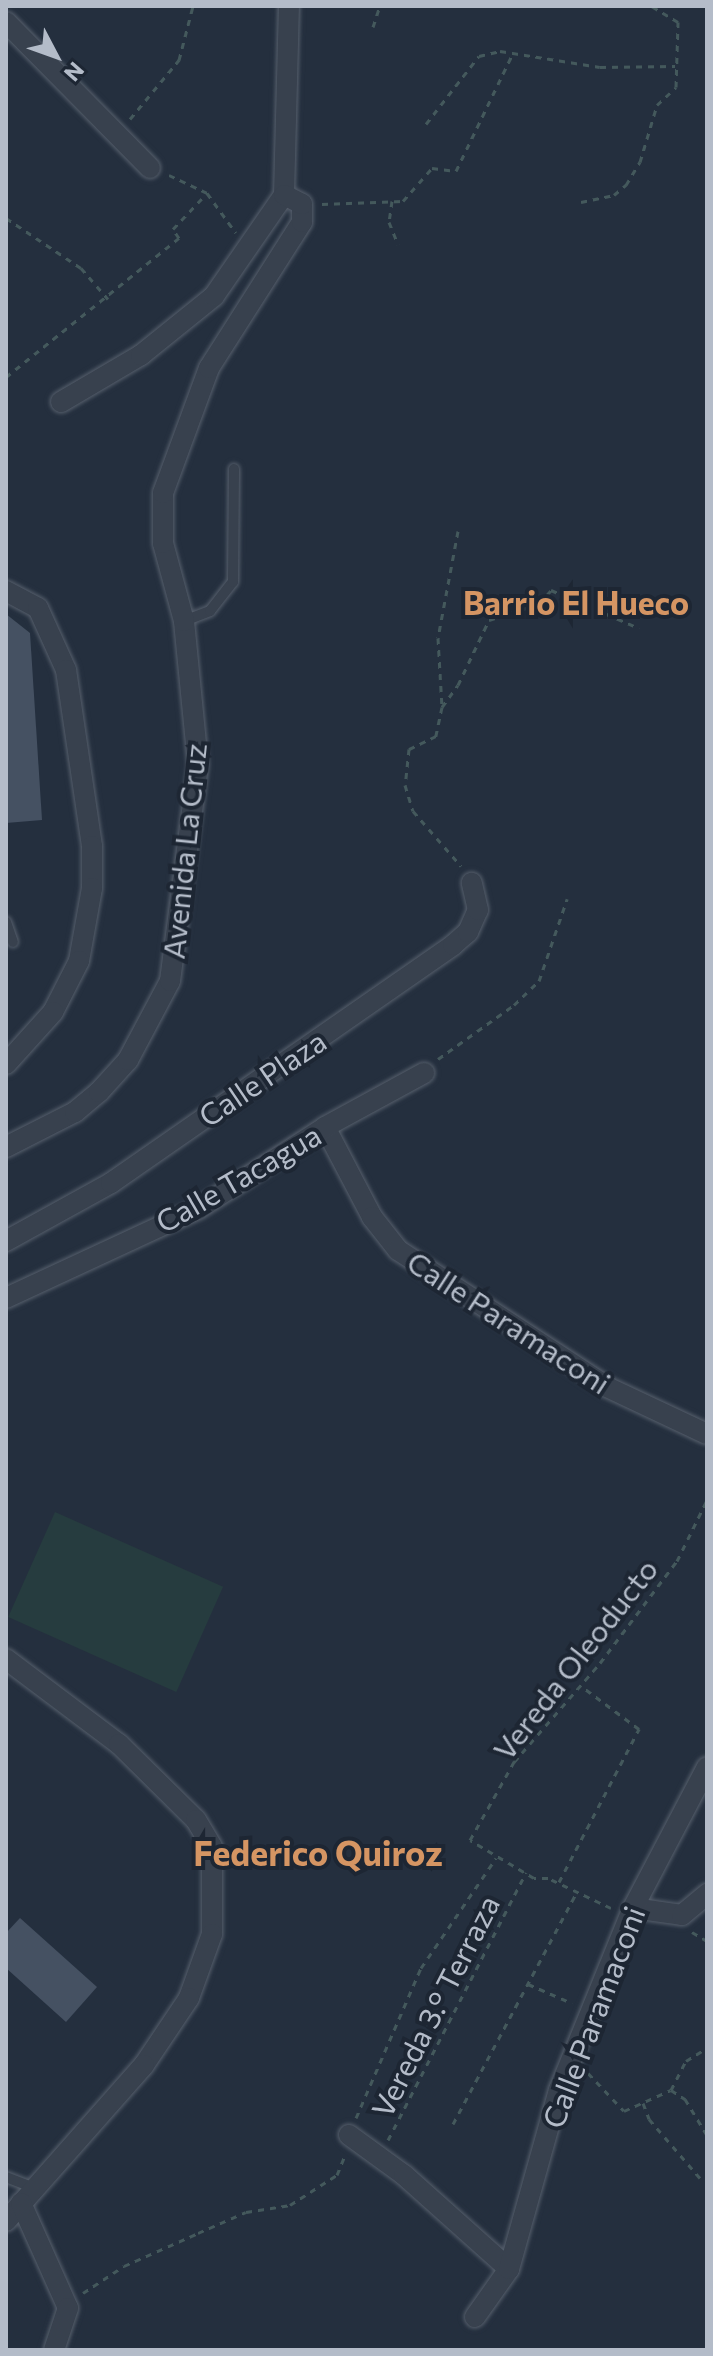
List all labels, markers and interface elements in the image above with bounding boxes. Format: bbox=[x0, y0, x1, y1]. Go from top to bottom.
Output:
north arrow bbox=[16, 16, 96, 96]
text: N bbox=[59, 57, 90, 87]
district label: Barrio El Hueco bbox=[463, 583, 689, 621]
street label: Avenida La Cruz bbox=[155, 741, 213, 961]
street label: Calle Plaza bbox=[192, 1022, 332, 1134]
street label: Calle Tacagua bbox=[149, 1116, 327, 1240]
street label: Calle Paramaconi bbox=[401, 1243, 617, 1401]
street label: Vereda Oleoducto bbox=[485, 1551, 665, 1767]
district label: Federico Quiroz bbox=[193, 1833, 443, 1873]
street label: Vereda 3.° Terraza bbox=[364, 1889, 506, 2123]
street label: Calle Paramaconi bbox=[534, 1901, 652, 2133]

